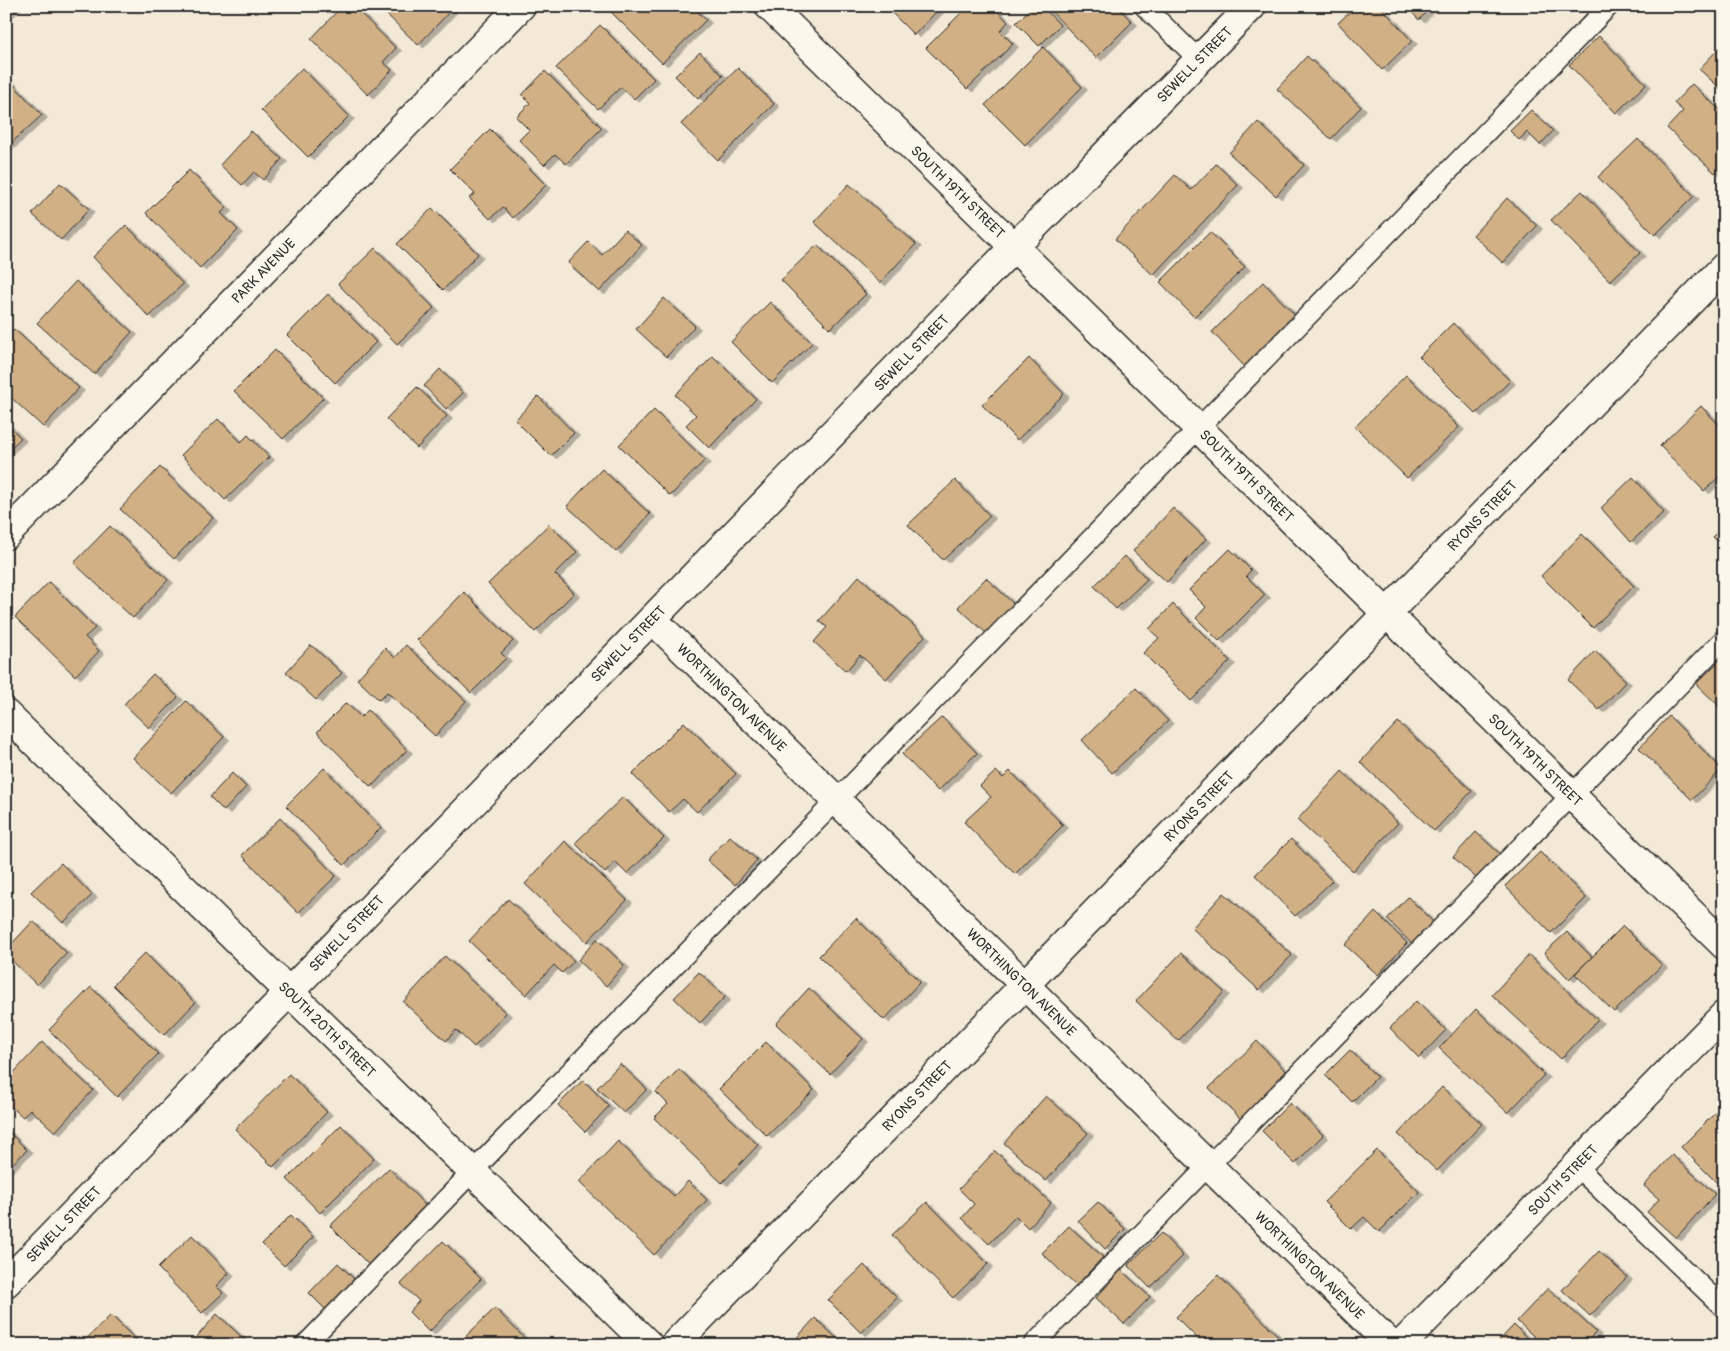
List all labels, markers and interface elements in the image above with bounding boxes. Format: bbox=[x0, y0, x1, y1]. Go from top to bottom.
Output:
street label: SEWELL STREET bbox=[1153, 23, 1236, 106]
street label: SOUTH 19TH STREET bbox=[907, 142, 1009, 242]
street label: PARK AVENUE bbox=[228, 235, 299, 307]
street label: SEWELL STREET bbox=[870, 311, 952, 394]
street label: SOUTH 19TH STREET bbox=[1196, 426, 1297, 526]
street label: RYONS STREET bbox=[1444, 476, 1520, 554]
street label: SEWELL STREET bbox=[587, 602, 669, 685]
street label: WORTHINGTON AVENUE bbox=[674, 640, 790, 755]
street label: SOUTH 19TH STREET bbox=[1485, 710, 1586, 810]
street label: RYONS STREET bbox=[1160, 767, 1237, 845]
street label: SEWELL STREET bbox=[305, 891, 387, 975]
street label: WORTHINGTON AVENUE bbox=[963, 925, 1080, 1040]
street label: SOUTH 20TH STREET bbox=[275, 978, 380, 1081]
street label: RYONS STREET bbox=[879, 1057, 955, 1135]
street label: SOUTH STREET bbox=[1524, 1141, 1601, 1219]
street label: SEWELL STREET bbox=[22, 1182, 104, 1266]
street label: WORTHINGTON AVENUE bbox=[1251, 1208, 1368, 1323]

